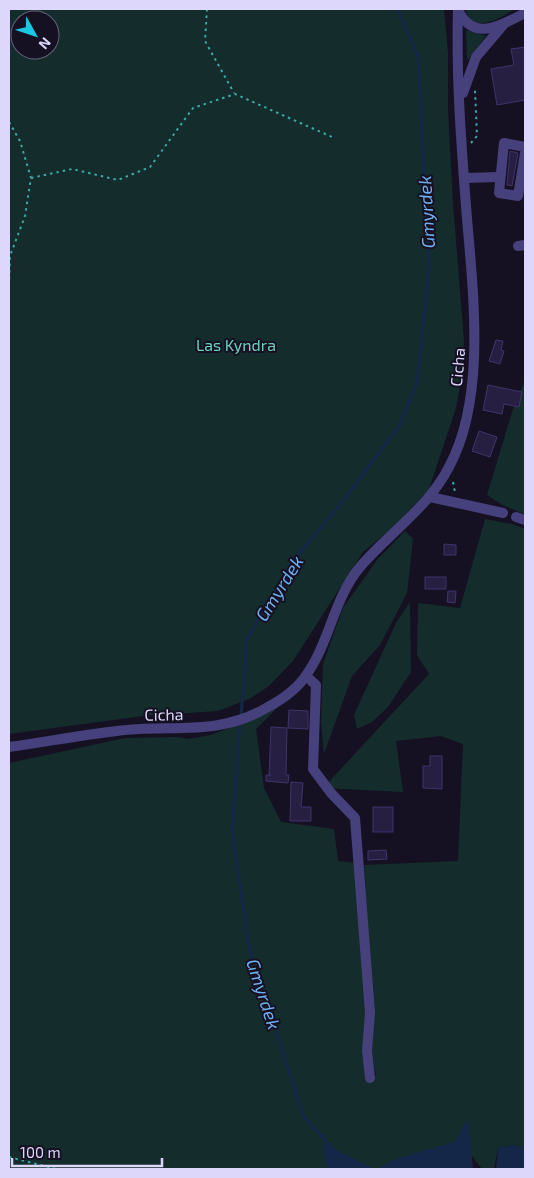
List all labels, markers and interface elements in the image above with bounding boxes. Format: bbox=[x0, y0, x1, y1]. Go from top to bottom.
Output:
north arrow bbox=[10, 10, 60, 60]
text: N bbox=[36, 34, 55, 53]
water label: Gmyrdek bbox=[413, 175, 439, 249]
park label: Las Kyndra bbox=[196, 335, 276, 354]
street label: Cicha bbox=[446, 347, 468, 387]
water label: Gmyrdek bbox=[250, 551, 308, 625]
street label: Cicha bbox=[144, 704, 184, 724]
water label: Gmyrdek bbox=[242, 956, 286, 1032]
scale bar bbox=[12, 1136, 162, 1168]
text: 100 m bbox=[20, 1143, 61, 1161]

